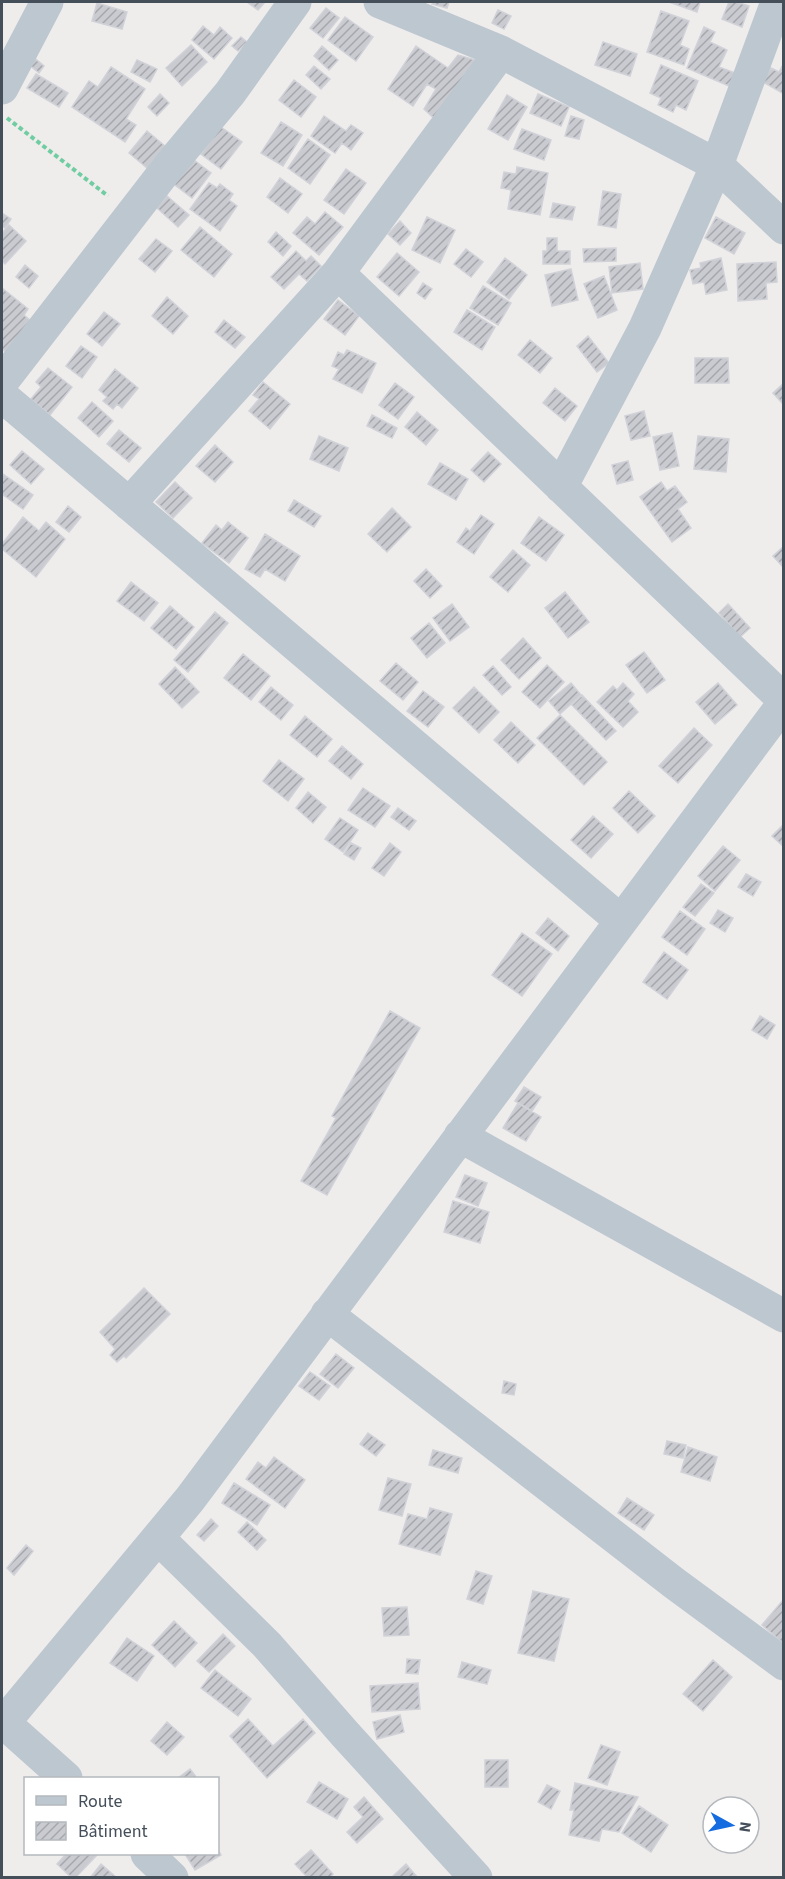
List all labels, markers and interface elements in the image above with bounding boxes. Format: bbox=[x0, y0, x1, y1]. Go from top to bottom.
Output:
legend bbox=[24, 1777, 219, 1855]
text: Route bbox=[78, 1789, 122, 1814]
north arrow bbox=[701, 1795, 761, 1855]
text: Bâtiment bbox=[78, 1819, 148, 1844]
text: N bbox=[733, 1820, 756, 1834]

